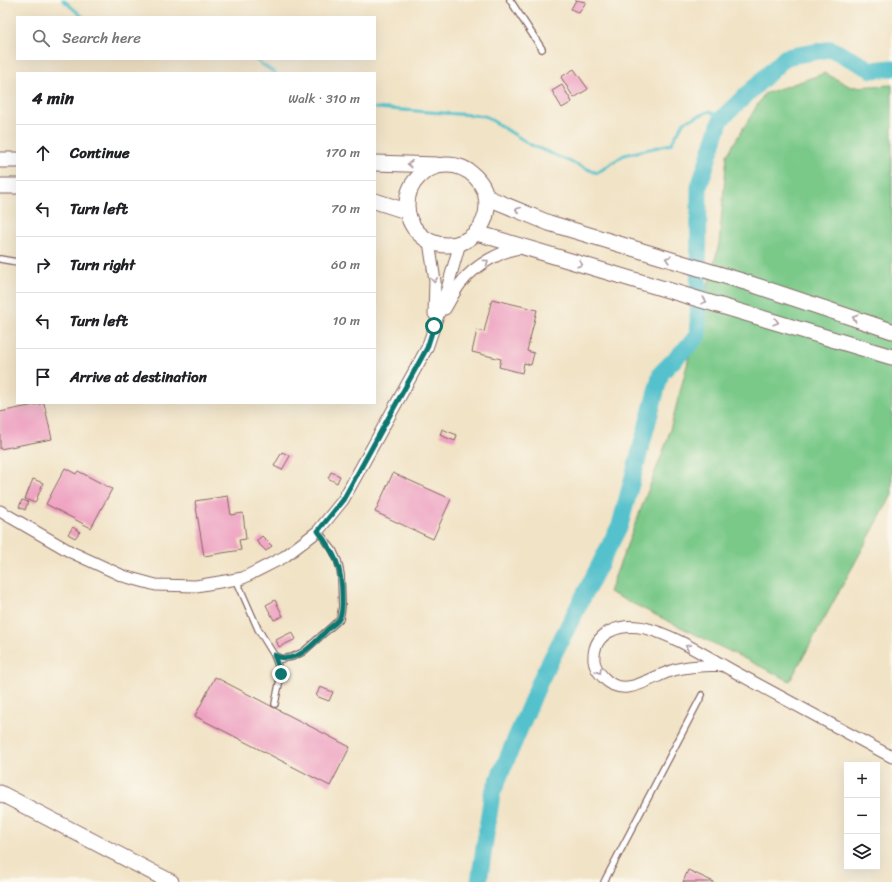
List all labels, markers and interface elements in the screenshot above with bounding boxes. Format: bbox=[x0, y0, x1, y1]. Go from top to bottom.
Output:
search box bbox=[16, 16, 376, 60]
text: Search here bbox=[62, 25, 141, 51]
icon: search bbox=[30, 27, 52, 49]
text: 4 min bbox=[32, 83, 74, 113]
text: Walk · 310 m bbox=[288, 87, 360, 110]
text: Continue bbox=[70, 140, 130, 166]
text: 170 m bbox=[325, 141, 360, 164]
icon: ahead bbox=[32, 142, 54, 164]
one-way arrow bbox=[406, 160, 412, 168]
text: Turn left bbox=[70, 196, 128, 222]
text: 70 m bbox=[331, 197, 360, 220]
icon: left bbox=[32, 198, 54, 220]
one-way arrow bbox=[514, 206, 521, 214]
text: Turn right bbox=[70, 252, 135, 278]
text: 60 m bbox=[331, 253, 360, 276]
icon: right bbox=[32, 254, 54, 276]
one-way arrow bbox=[664, 255, 671, 264]
one-way arrow bbox=[576, 259, 583, 268]
one-way arrow bbox=[481, 260, 488, 267]
one-way arrow bbox=[430, 277, 439, 283]
one-way arrow bbox=[701, 296, 708, 305]
text: Turn left bbox=[70, 308, 128, 334]
text: 10 m bbox=[333, 309, 360, 332]
icon: left bbox=[32, 310, 54, 332]
one-way arrow bbox=[852, 315, 859, 323]
route start bbox=[425, 317, 443, 335]
one-way arrow bbox=[772, 317, 779, 326]
text: Arrive at destination bbox=[70, 364, 207, 390]
icon: arrive bbox=[32, 366, 54, 388]
one-way arrow bbox=[685, 644, 692, 651]
route end bbox=[272, 665, 290, 683]
one-way arrow bbox=[594, 667, 601, 674]
map controls bbox=[844, 762, 880, 870]
button: + bbox=[844, 762, 880, 798]
button: − bbox=[844, 798, 880, 834]
button: layers bbox=[844, 834, 880, 870]

